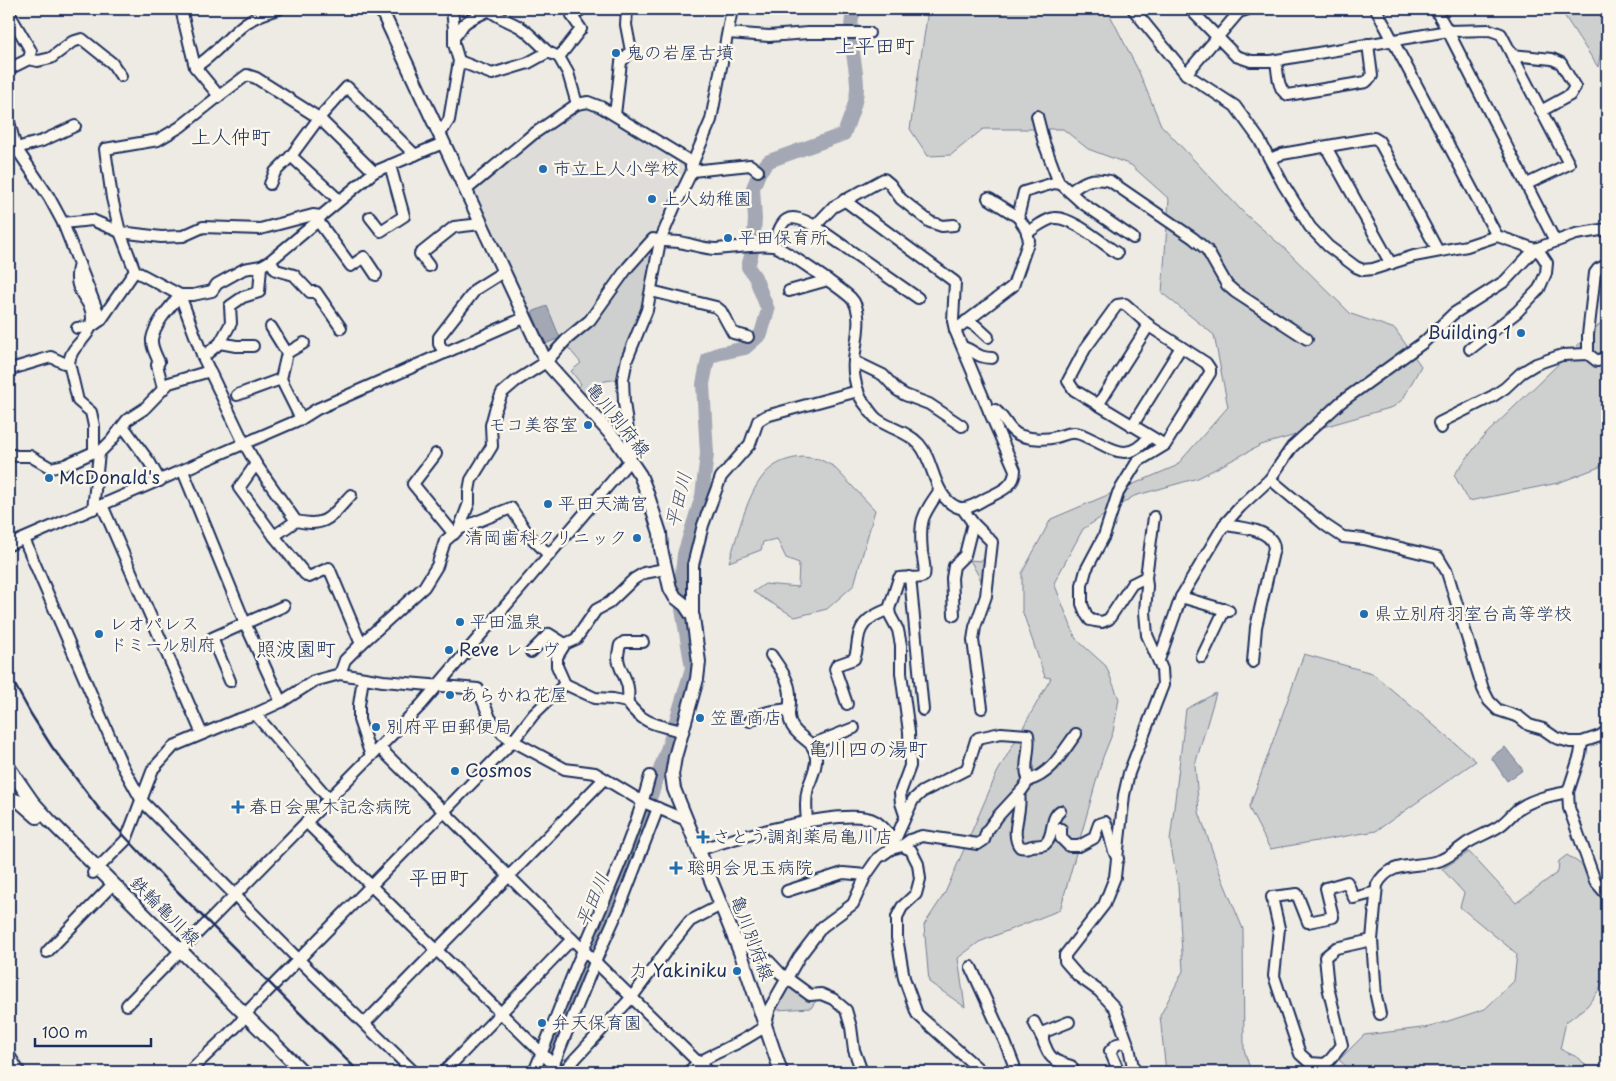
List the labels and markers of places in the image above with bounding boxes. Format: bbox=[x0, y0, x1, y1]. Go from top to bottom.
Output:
place label: 鬼の岩屋古墳 bbox=[626, 38, 734, 65]
marker: 鬼の岩屋古墳 bbox=[610, 47, 622, 59]
place label: 市立上人小学校 bbox=[553, 154, 679, 181]
marker: 市立上人小学校 bbox=[537, 163, 549, 175]
place label: 上人幼稚園 bbox=[662, 184, 752, 211]
marker: 上人幼稚園 bbox=[646, 193, 658, 205]
place label: 平田保育所 bbox=[738, 223, 828, 250]
marker: 平田保育所 bbox=[722, 232, 734, 244]
place label: Building 1 bbox=[1427, 318, 1511, 345]
marker: Building 1 bbox=[1515, 327, 1527, 339]
place label: モコ美容室 bbox=[488, 410, 578, 437]
marker: モコ美容室 bbox=[582, 419, 594, 431]
place label: McDonald's bbox=[59, 463, 160, 490]
marker: McDonald's bbox=[43, 472, 55, 484]
place label: 平田天満宮 bbox=[558, 489, 648, 516]
marker: 平田天満宮 bbox=[542, 498, 554, 510]
place label: 清岡歯科クリニック bbox=[465, 523, 627, 550]
marker: 清岡歯科クリニック bbox=[631, 532, 643, 544]
place label: 県立別府羽室台高等学校 bbox=[1374, 599, 1572, 626]
place label: 平田温泉 bbox=[470, 607, 542, 634]
marker: 県立別府羽室台高等学校 bbox=[1358, 608, 1370, 620]
place label: レオパレス ドミール別府 bbox=[109, 609, 216, 657]
marker: 平田温泉 bbox=[454, 616, 466, 628]
marker: レオパレス ドミール別府 bbox=[93, 628, 105, 640]
place label: Reve レーヴ bbox=[459, 635, 559, 662]
marker: Reve レーヴ bbox=[443, 644, 455, 656]
place label: あらかね花屋 bbox=[460, 680, 568, 707]
marker: あらかね花屋 bbox=[444, 689, 456, 701]
place label: 笠置商店 bbox=[710, 703, 782, 730]
place label: 別府平田郵便局 bbox=[386, 712, 512, 739]
marker: 笠置商店 bbox=[694, 712, 706, 724]
marker: 別府平田郵便局 bbox=[370, 721, 382, 733]
place label: Cosmos bbox=[465, 756, 532, 783]
marker: Cosmos bbox=[449, 765, 461, 777]
place label: 春日会黒木記念病院 bbox=[249, 792, 411, 819]
marker: 春日会黒木記念病院 bbox=[231, 800, 245, 814]
place label: さとう調剤薬局亀川店 bbox=[713, 822, 893, 849]
marker: さとう調剤薬局亀川店 bbox=[697, 831, 709, 843]
place label: 聡明会児玉病院 bbox=[687, 853, 813, 880]
marker: 聡明会児玉病院 bbox=[669, 861, 683, 875]
place label: 力 Yakiniku bbox=[629, 956, 727, 983]
marker: 力 Yakiniku bbox=[731, 965, 743, 977]
place label: 弁天保育園 bbox=[552, 1008, 642, 1035]
marker: 弁天保育園 bbox=[536, 1017, 548, 1029]

